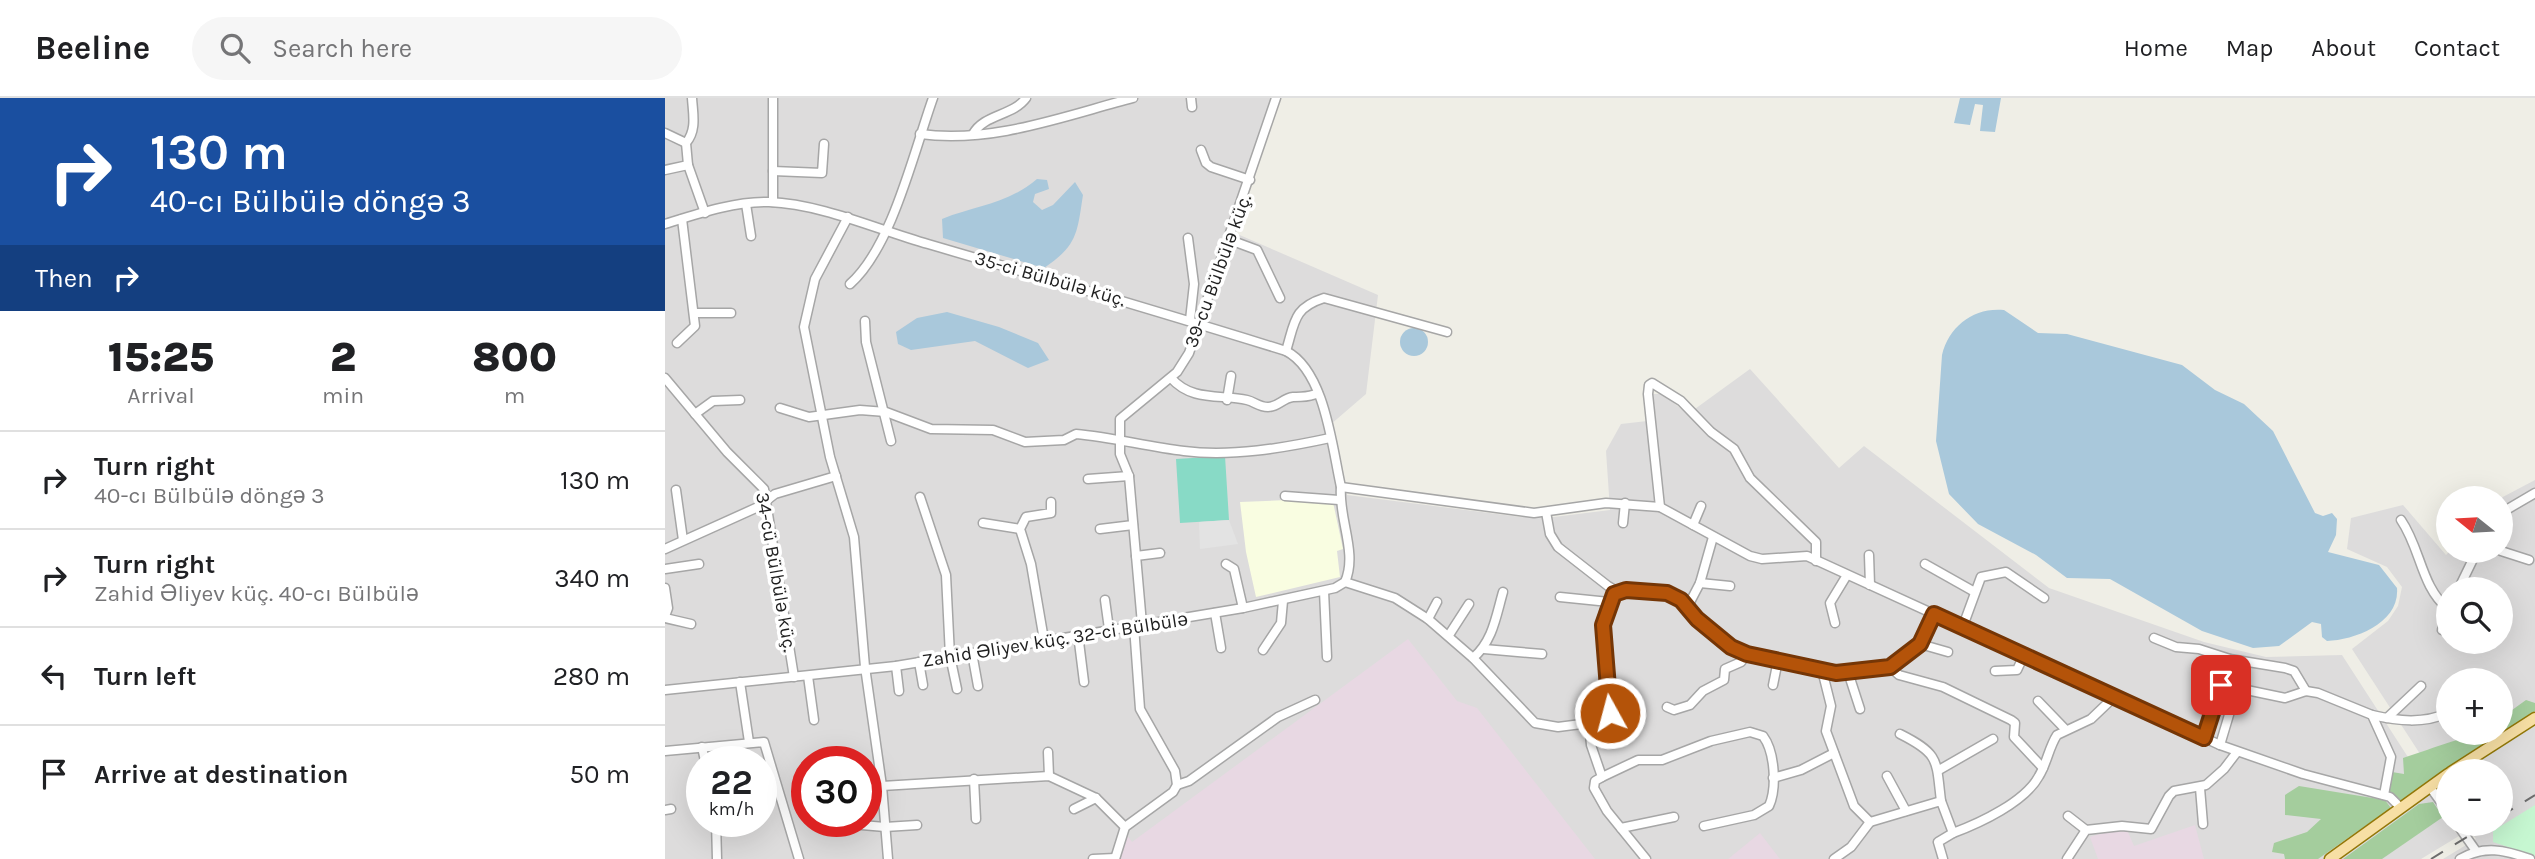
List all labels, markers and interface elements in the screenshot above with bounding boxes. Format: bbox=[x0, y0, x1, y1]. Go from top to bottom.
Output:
search box bbox=[192, 17, 682, 80]
text: Beeline bbox=[35, 29, 150, 67]
icon: search bbox=[216, 29, 254, 67]
text: Search here bbox=[272, 33, 412, 64]
text: Home bbox=[2124, 34, 2188, 62]
text: Map bbox=[2226, 34, 2273, 62]
text: About bbox=[2311, 34, 2376, 62]
text: Contact bbox=[2414, 34, 2500, 62]
text: 130 m bbox=[150, 124, 288, 181]
icon: right bbox=[35, 126, 126, 217]
text: 40-cı Bülbülə döngə 3 bbox=[150, 183, 471, 220]
street label: 39-cu Bülbülə küç. bbox=[1180, 191, 1256, 351]
street label: 35-ci Bülbülə küç. bbox=[972, 247, 1128, 311]
icon: right bbox=[107, 259, 145, 297]
text: Then bbox=[35, 263, 93, 294]
text: 15:25 bbox=[108, 332, 214, 382]
text: 2 bbox=[330, 332, 356, 382]
text: 800 bbox=[472, 332, 557, 382]
text: Arrival bbox=[127, 382, 195, 409]
text: min bbox=[322, 382, 364, 409]
text: m bbox=[504, 382, 525, 409]
text: Turn right bbox=[94, 451, 215, 482]
icon: right bbox=[35, 461, 73, 499]
text: 130 m bbox=[560, 465, 630, 496]
text: 40-cı Bülbülə döngə 3 bbox=[94, 482, 325, 509]
north arrow bbox=[2436, 486, 2513, 564]
map controls bbox=[2436, 486, 2513, 836]
street label: 34-cü Bülbülə küç. bbox=[751, 491, 801, 653]
text: Turn right bbox=[94, 549, 215, 580]
icon: right bbox=[35, 559, 73, 597]
text: 340 m bbox=[554, 563, 630, 594]
button: search bbox=[2436, 577, 2513, 654]
text: Zahid Əliyev küç. 40-cı Bülbülə bbox=[94, 580, 419, 607]
street label: Zahid Əliyev küç. 32-ci Bülbülə bbox=[921, 608, 1189, 672]
pin bbox=[2191, 655, 2251, 715]
icon: left bbox=[35, 657, 73, 695]
text: Turn left bbox=[94, 661, 196, 692]
text: 280 m bbox=[553, 661, 630, 692]
icon: arrive bbox=[2202, 666, 2240, 704]
button: + bbox=[2436, 668, 2513, 745]
position arrow bbox=[1573, 676, 1647, 750]
speed limit sign: 30 bbox=[791, 746, 882, 837]
icon: arrive bbox=[35, 755, 73, 793]
text: Arrive at destination bbox=[94, 759, 348, 790]
text: 50 m bbox=[569, 759, 630, 790]
button: − bbox=[2436, 759, 2513, 836]
text: 22 bbox=[710, 762, 753, 803]
text: km/h bbox=[709, 798, 754, 820]

